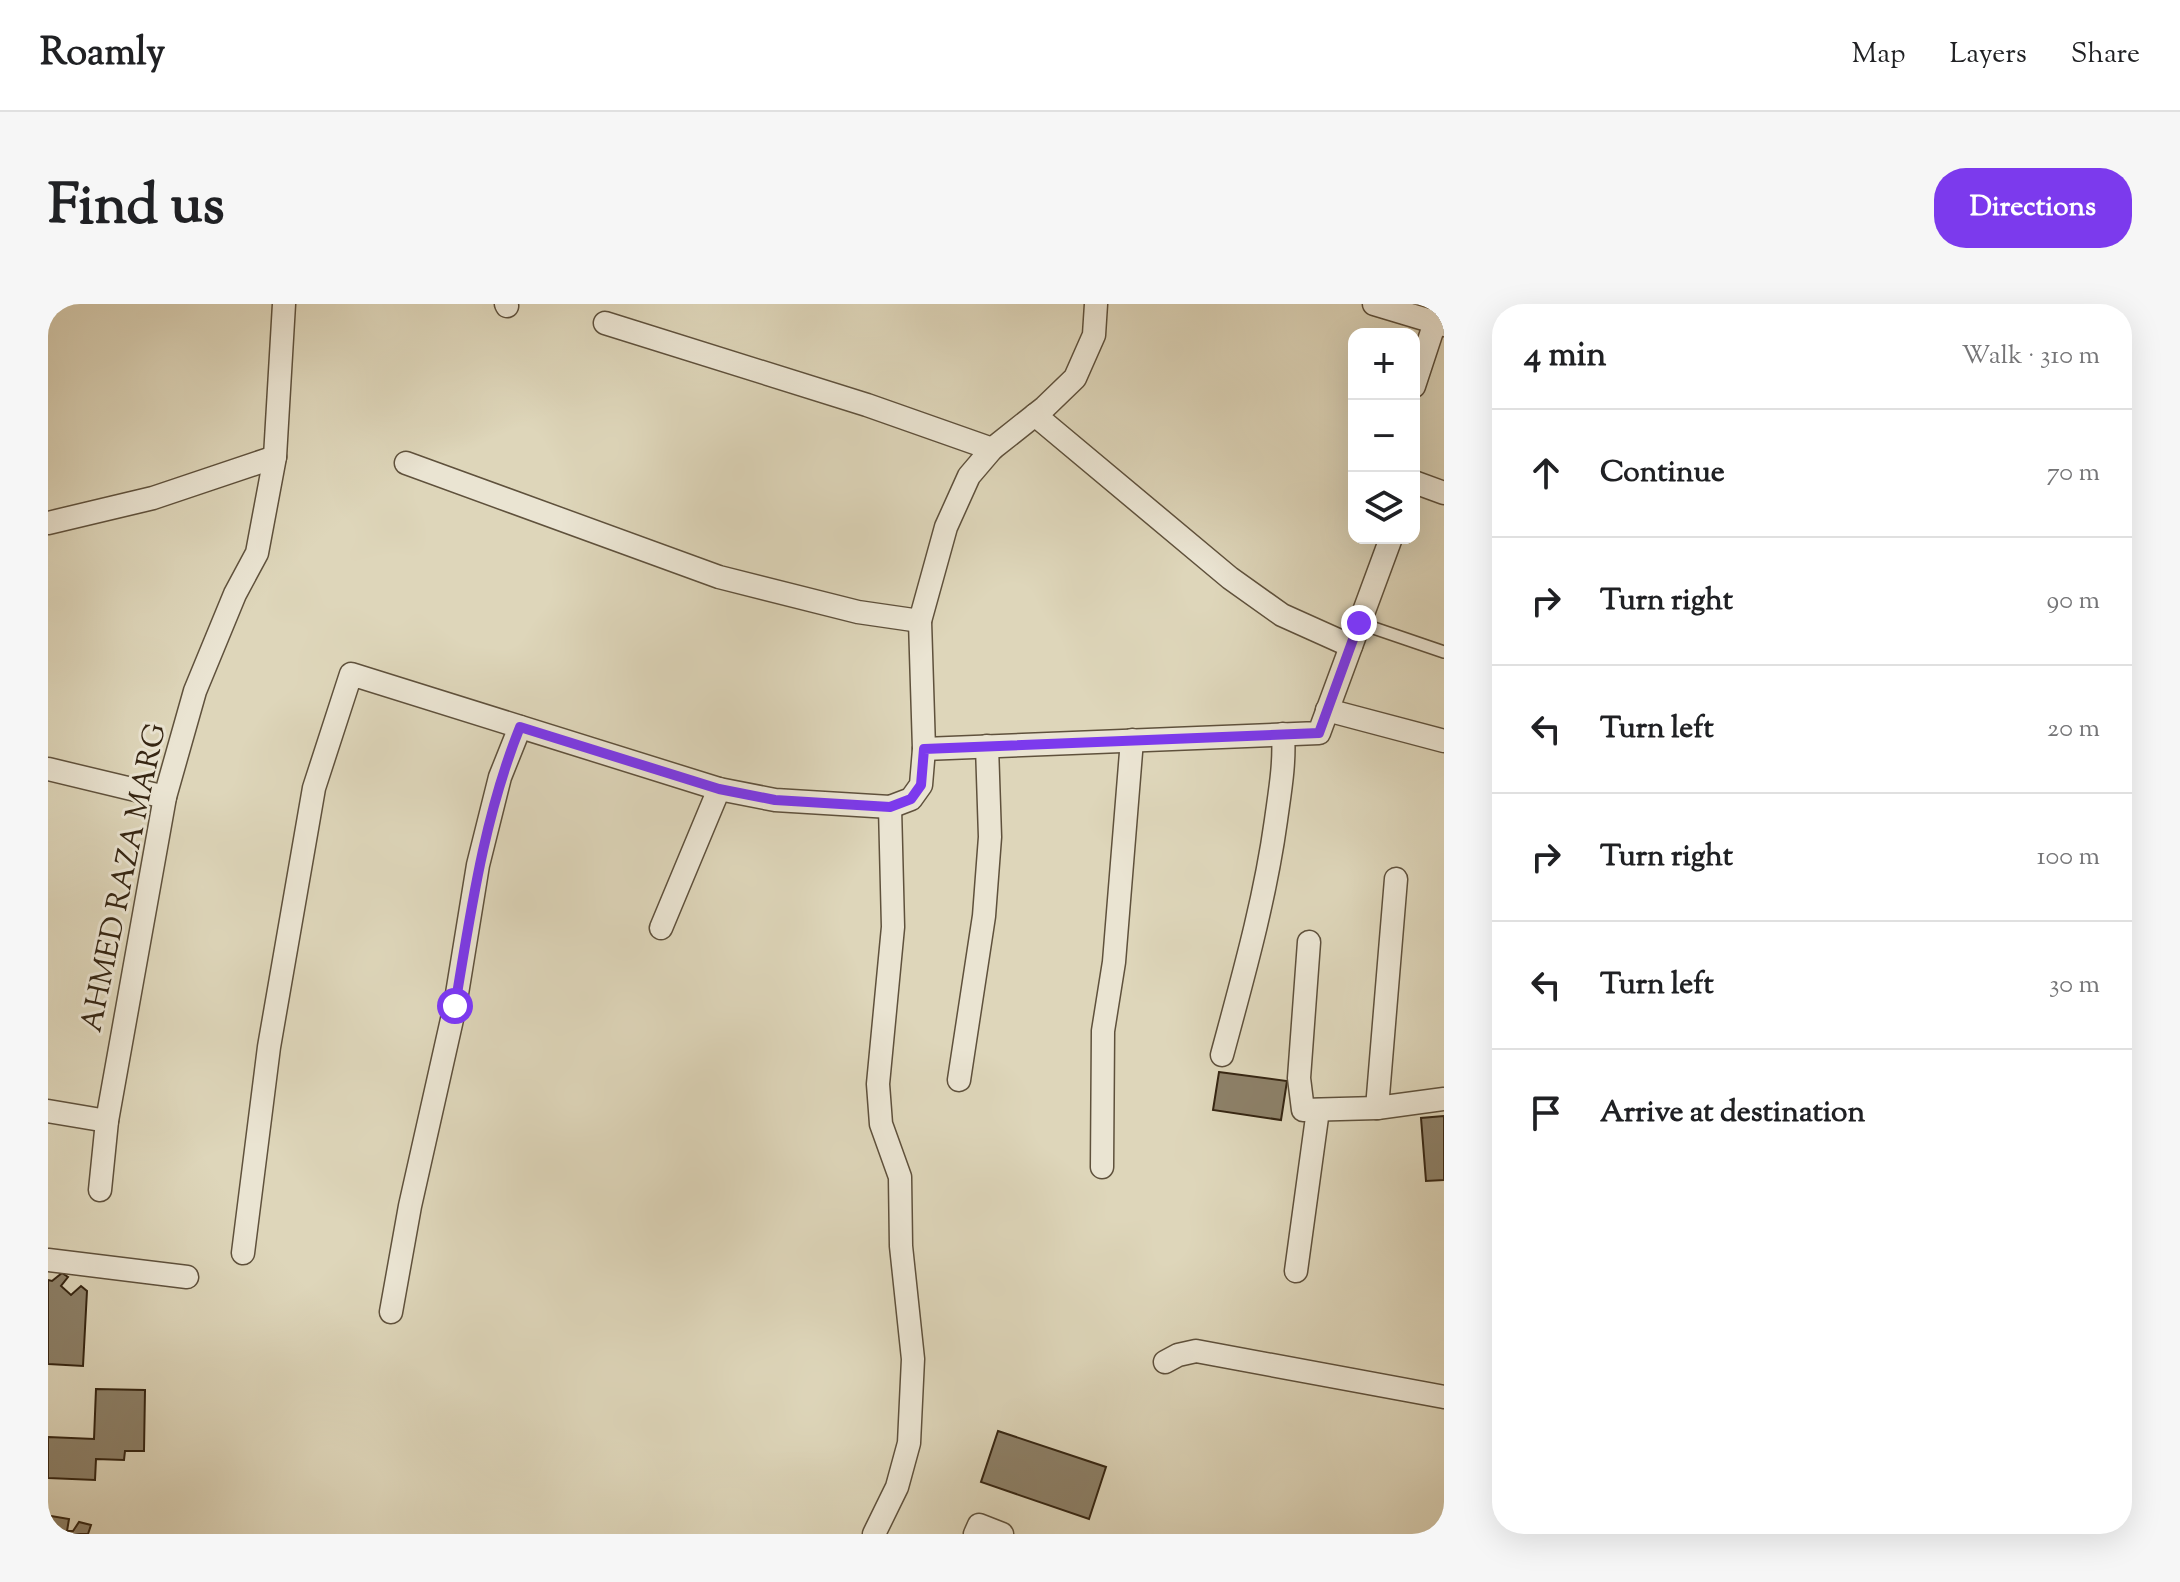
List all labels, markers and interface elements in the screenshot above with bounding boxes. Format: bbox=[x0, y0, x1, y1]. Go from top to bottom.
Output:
text: Roamly bbox=[40, 28, 165, 82]
text: Map bbox=[1852, 35, 1905, 75]
text: Layers bbox=[1949, 35, 2027, 75]
text: Share bbox=[2071, 35, 2140, 75]
text: Find us bbox=[48, 168, 224, 249]
button: Directions bbox=[1934, 168, 2132, 248]
map controls bbox=[1348, 328, 1420, 544]
button: + bbox=[1348, 328, 1420, 400]
text: 4 min bbox=[1524, 332, 1606, 381]
text: Walk · 310 m bbox=[1961, 338, 2100, 375]
button: − bbox=[1348, 400, 1420, 472]
icon: ahead bbox=[1524, 451, 1568, 495]
text: Continue bbox=[1600, 452, 1725, 495]
text: 70 m bbox=[2047, 455, 2100, 492]
button: layers bbox=[1348, 472, 1420, 544]
icon: right bbox=[1524, 579, 1568, 623]
text: Turn right bbox=[1600, 580, 1733, 623]
text: 90 m bbox=[2047, 583, 2100, 620]
route end bbox=[1341, 605, 1377, 641]
icon: left bbox=[1524, 707, 1568, 751]
text: Turn left bbox=[1600, 708, 1714, 751]
text: 20 m bbox=[2047, 711, 2100, 748]
street label: AHMED RAZA MARG bbox=[71, 720, 179, 1036]
icon: right bbox=[1524, 835, 1568, 879]
text: Turn right bbox=[1600, 836, 1733, 879]
text: 100 m bbox=[2037, 839, 2100, 876]
icon: left bbox=[1524, 963, 1568, 1007]
text: Turn left bbox=[1600, 964, 1714, 1007]
text: 30 m bbox=[2049, 967, 2100, 1004]
route start bbox=[437, 988, 473, 1024]
icon: arrive bbox=[1524, 1091, 1568, 1135]
text: Arrive at destination bbox=[1600, 1092, 1865, 1135]

